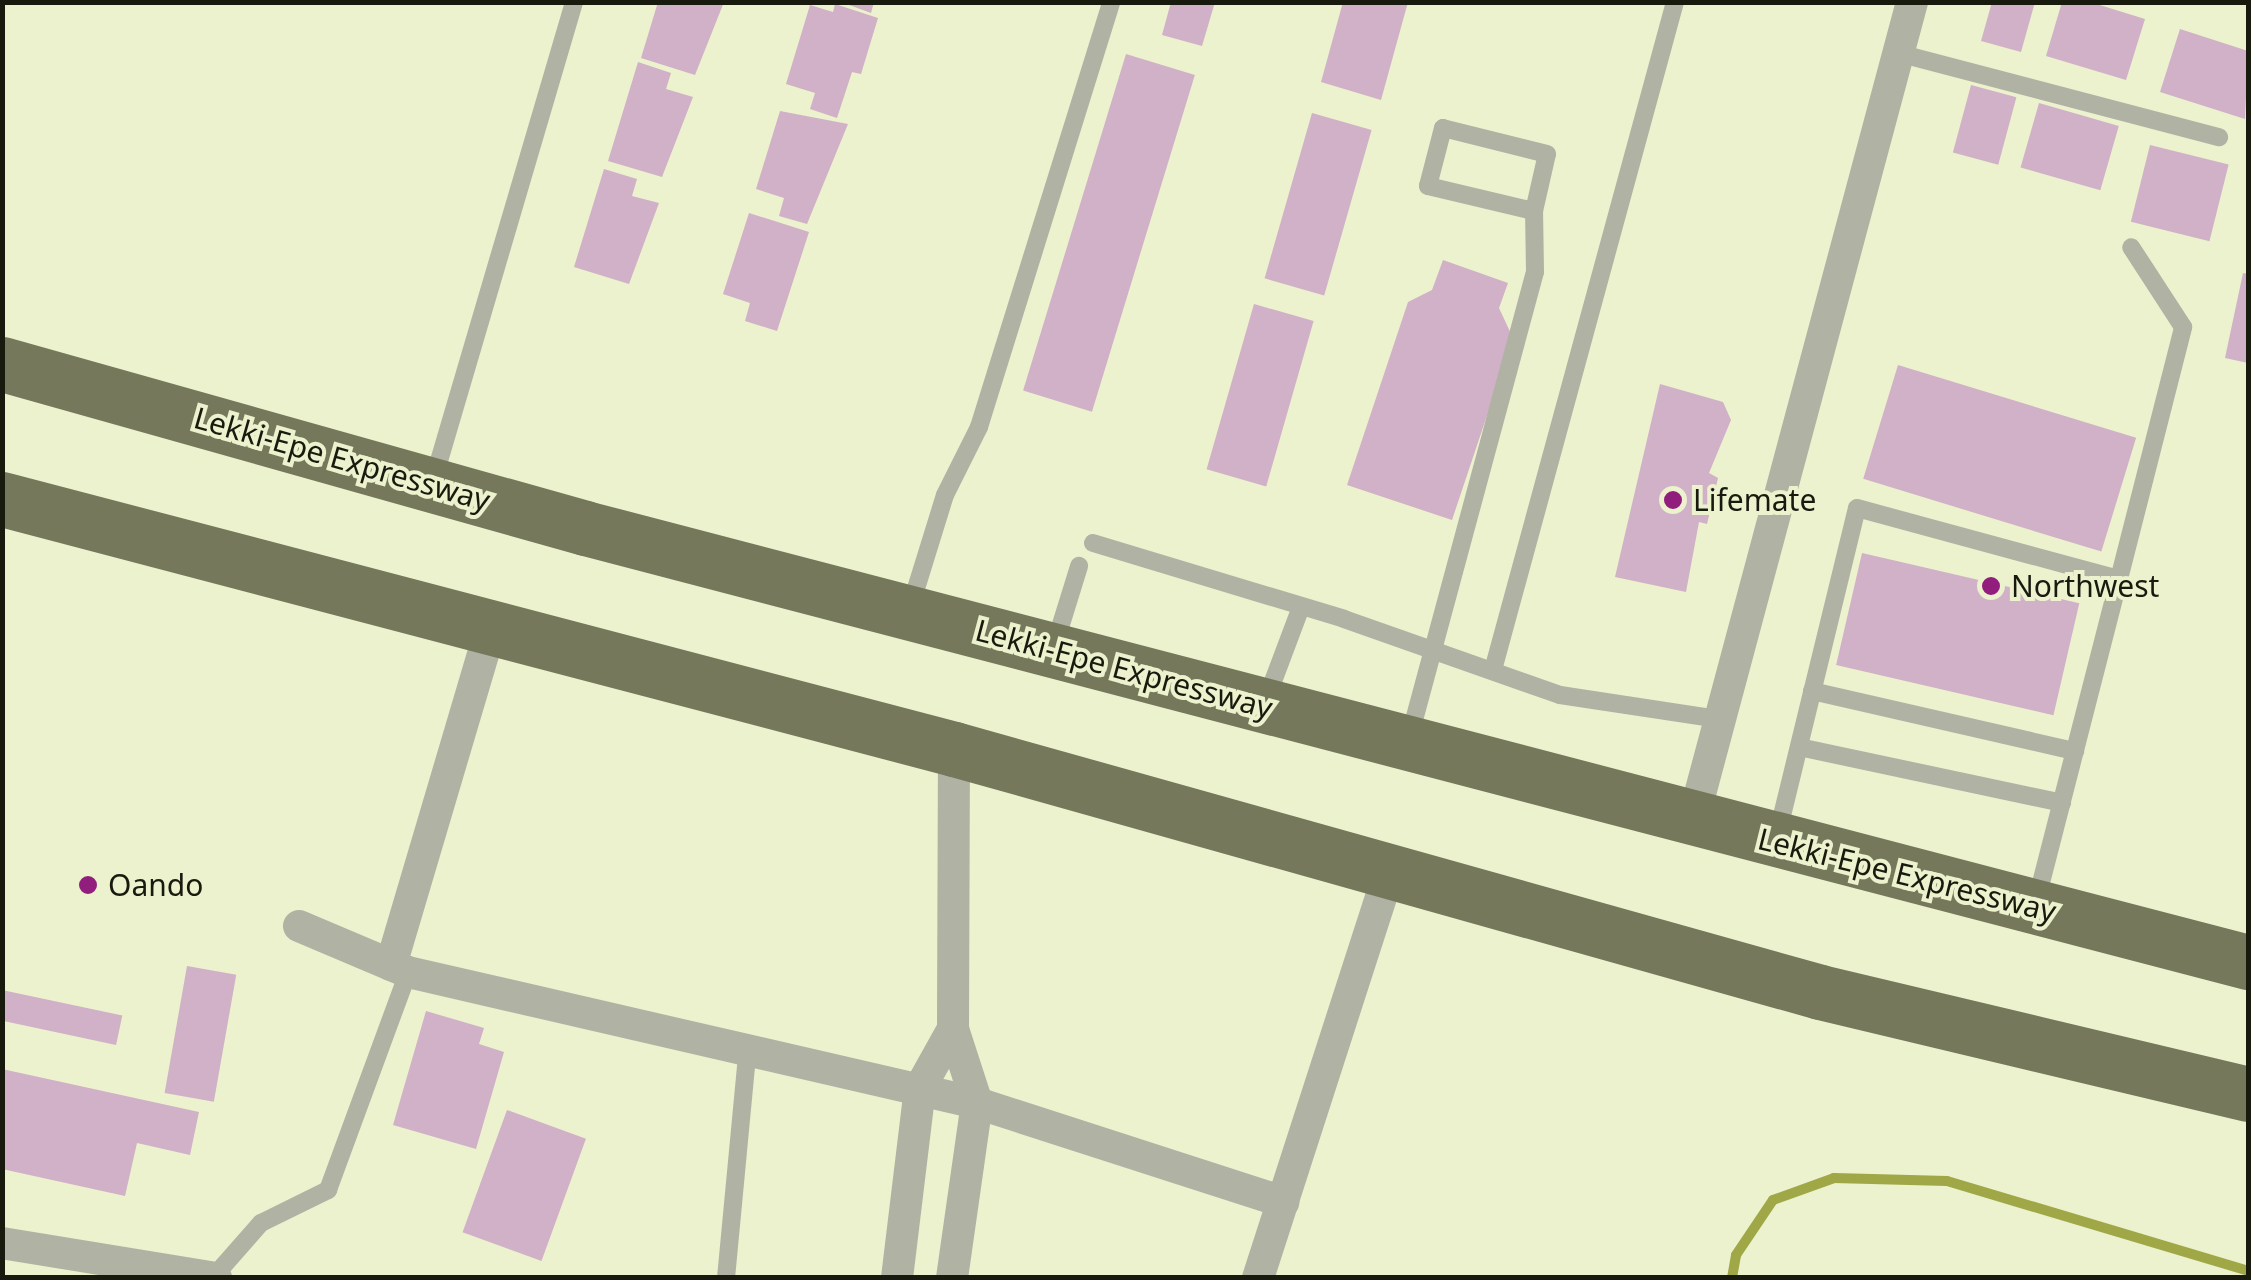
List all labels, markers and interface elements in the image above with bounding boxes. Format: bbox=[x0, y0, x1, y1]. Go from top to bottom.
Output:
street label: Lekki-Epe Expressway bbox=[190, 400, 494, 518]
place label: Lifemate bbox=[1693, 482, 1816, 518]
marker: Lifemate bbox=[1662, 489, 1684, 511]
place label: Northwest bbox=[2011, 568, 2159, 604]
marker: Northwest bbox=[1980, 575, 2002, 597]
street label: Lekki-Epe Expressway bbox=[972, 612, 1276, 726]
street label: Lekki-Epe Expressway bbox=[1754, 821, 2060, 929]
place label: Oando bbox=[108, 867, 203, 903]
marker: Oando bbox=[77, 874, 99, 896]

